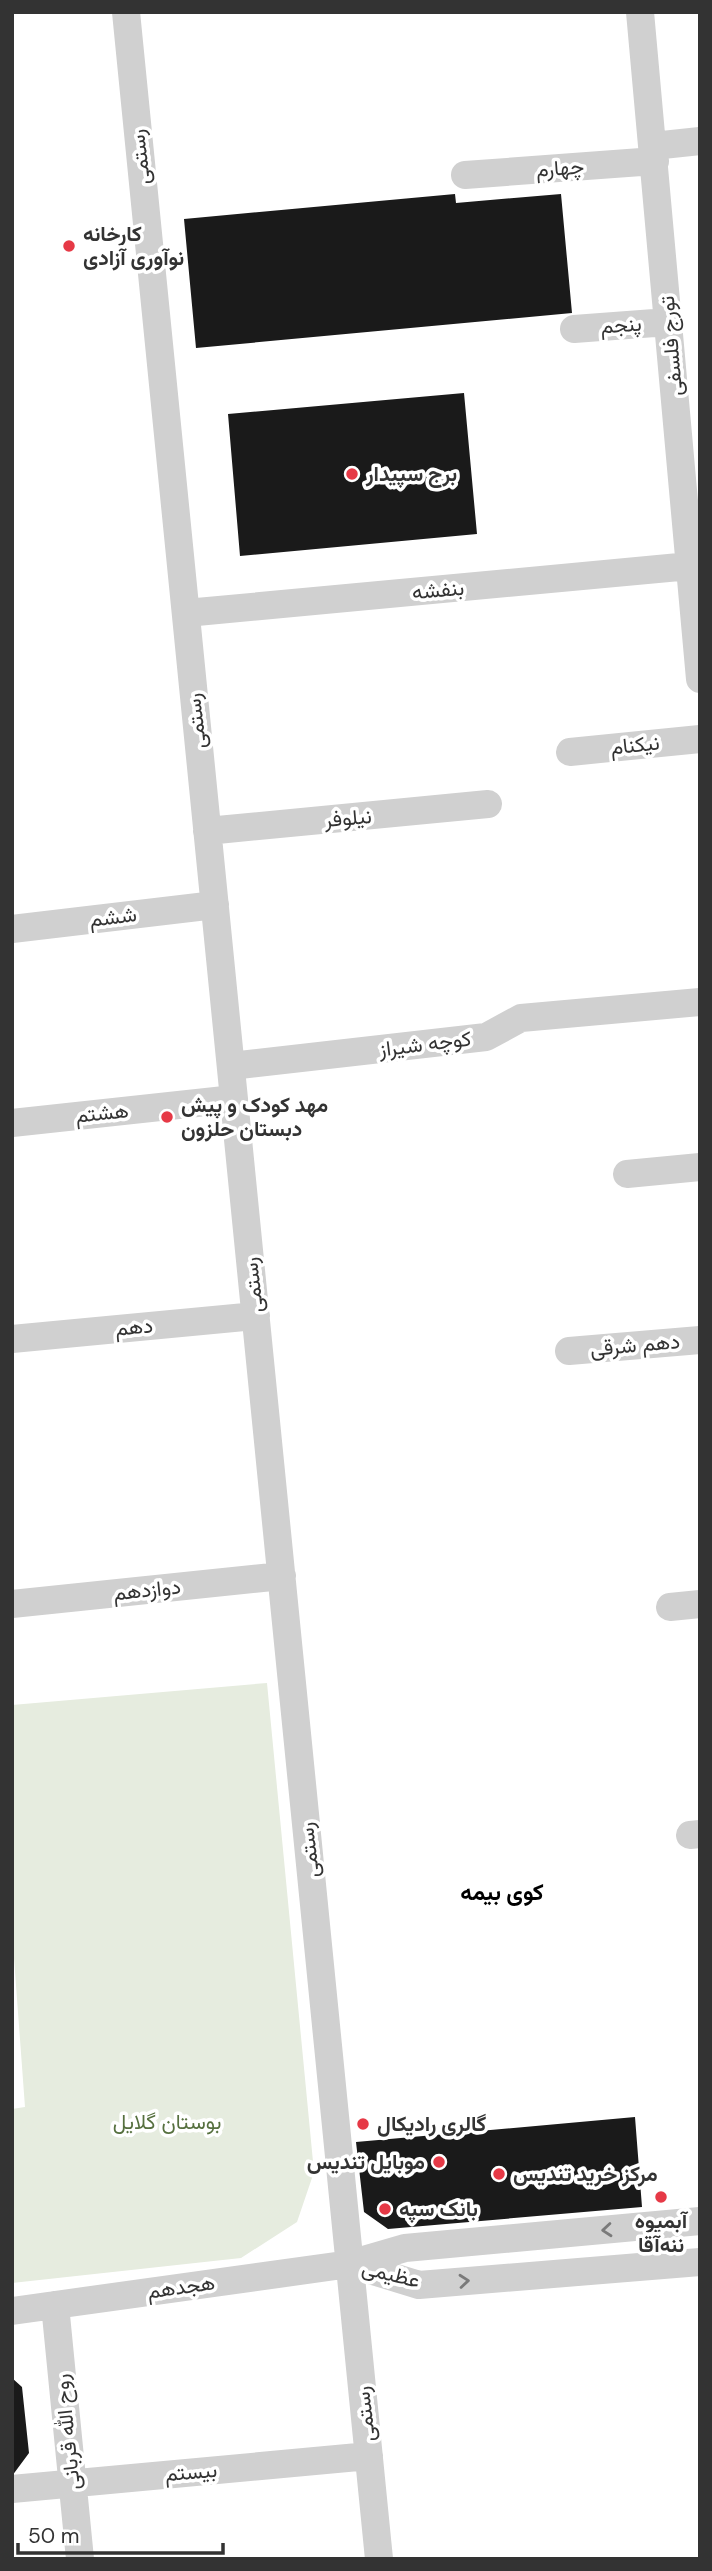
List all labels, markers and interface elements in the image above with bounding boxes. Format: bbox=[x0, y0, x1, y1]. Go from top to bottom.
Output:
street label: رستمی bbox=[123, 128, 157, 186]
street label: چهارم bbox=[535, 152, 585, 184]
place label: کارخانه نوآوری آزادی bbox=[83, 220, 184, 272]
marker: کارخانه نوآوری آزادی bbox=[61, 238, 77, 254]
street label: تورج فلسفی bbox=[653, 295, 689, 397]
street label: پنجم bbox=[599, 310, 643, 340]
place label: برج سپیدار bbox=[365, 460, 457, 488]
marker: برج سپیدار bbox=[344, 466, 360, 482]
street label: بنفشه bbox=[411, 574, 465, 606]
street label: رستمی bbox=[179, 692, 213, 750]
street label: نیکنام bbox=[609, 728, 661, 762]
street label: نیلوفر bbox=[322, 802, 373, 834]
street label: ششم bbox=[88, 900, 138, 934]
street label: کوچه شیراز bbox=[376, 1024, 473, 1064]
place label: مهد کودک و پیش دبستان حلزون bbox=[181, 1091, 328, 1143]
street label: هشتم bbox=[74, 1096, 130, 1130]
marker: مهد کودک و پیش دبستان حلزون bbox=[159, 1109, 175, 1125]
street label: رستمی bbox=[236, 1256, 270, 1314]
street label: دهم bbox=[114, 1311, 154, 1343]
street label: دهم شرقی bbox=[589, 1327, 681, 1363]
street label: دوازدهم bbox=[112, 1573, 182, 1607]
street label: رستمی bbox=[292, 1821, 326, 1879]
district label: کوی بیمه bbox=[460, 1877, 544, 1907]
park label: بوستان گلایل bbox=[113, 2108, 221, 2136]
place label: گالری رادیکال bbox=[377, 2110, 486, 2138]
marker: گالری رادیکال bbox=[355, 2116, 371, 2132]
place label: موبایل تندیس bbox=[307, 2148, 425, 2176]
marker: موبایل تندیس bbox=[431, 2154, 447, 2170]
place label: مرکز خرید تندیس bbox=[513, 2160, 658, 2188]
marker: مرکز خرید تندیس bbox=[491, 2166, 507, 2182]
marker: آبمیوه ننه‌آقا bbox=[653, 2189, 669, 2205]
place label: بانک سپه bbox=[399, 2195, 478, 2223]
marker: بانک سپه bbox=[377, 2201, 393, 2217]
place label: آبمیوه ننه‌آقا bbox=[635, 2207, 689, 2259]
one-way arrow bbox=[602, 2222, 613, 2237]
street label: عظیمی bbox=[359, 2253, 423, 2295]
street label: هجدهم bbox=[145, 2268, 217, 2306]
one-way arrow bbox=[459, 2274, 470, 2289]
street label: روح الله قربانی bbox=[47, 2373, 87, 2491]
street label: رستمی bbox=[348, 2385, 382, 2443]
street label: بیستم bbox=[164, 2456, 218, 2488]
scale bar bbox=[18, 2512, 222, 2556]
text: 50 m bbox=[28, 2522, 79, 2550]

